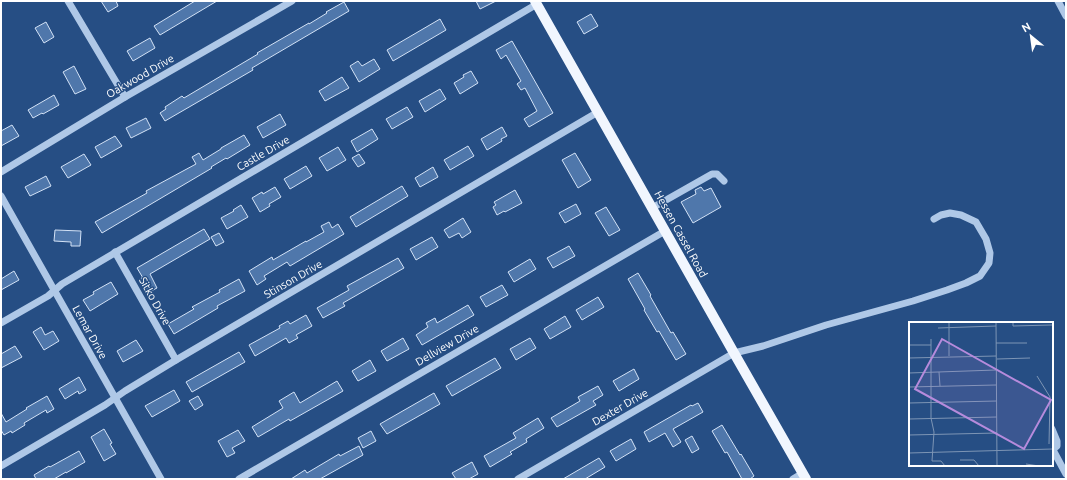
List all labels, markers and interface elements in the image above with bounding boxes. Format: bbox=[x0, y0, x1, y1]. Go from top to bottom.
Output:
north arrow bbox=[1011, 16, 1051, 56]
text: N bbox=[1020, 20, 1033, 34]
street label: Oakwood Drive bbox=[104, 52, 176, 100]
street label: Castle Drive bbox=[234, 133, 292, 173]
street label: Hessen Cassel Road bbox=[652, 189, 710, 279]
street label: Stinson Drive bbox=[262, 258, 324, 300]
street label: Sitko Drive bbox=[137, 275, 173, 327]
street label: Lemar Drive bbox=[70, 303, 110, 361]
street label: Dellview Drive bbox=[413, 322, 481, 368]
inset map bbox=[909, 322, 1053, 466]
street label: Dexter Drive bbox=[590, 386, 650, 428]

